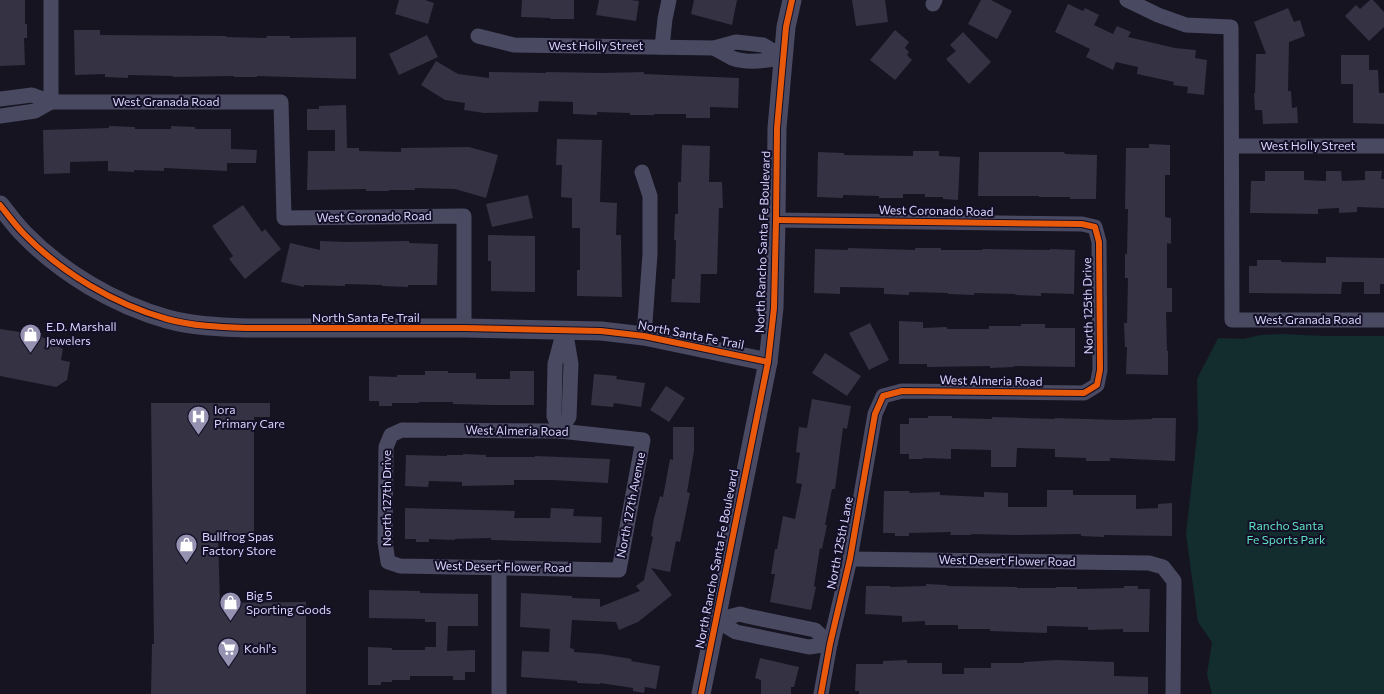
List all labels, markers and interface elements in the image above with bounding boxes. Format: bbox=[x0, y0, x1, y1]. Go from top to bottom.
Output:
street label: West Holly Street bbox=[548, 38, 644, 52]
street label: West Granada Road bbox=[113, 94, 219, 108]
street label: West Holly Street bbox=[1260, 138, 1356, 152]
street label: North Rancho Santa Fe Boulevard bbox=[752, 151, 772, 333]
street label: West Coronado Road bbox=[878, 202, 994, 218]
street label: West Coronado Road bbox=[316, 208, 432, 224]
street label: North 125th Drive bbox=[1079, 257, 1095, 355]
street label: North Santa Fe Trail bbox=[312, 310, 420, 324]
street label: West Granada Road bbox=[1255, 312, 1361, 326]
street label: North Santa Fe Trail bbox=[637, 317, 745, 351]
place label: E.D. Marshall Jewelers bbox=[46, 319, 117, 348]
shop icon: E.D. Marshall Jewelers bbox=[17, 321, 43, 354]
street label: West Almeria Road bbox=[939, 372, 1043, 388]
place label: Iora Primary Care bbox=[214, 402, 285, 430]
hospital icon: Iora Primary Care bbox=[186, 404, 212, 437]
street label: West Almeria Road bbox=[465, 422, 569, 438]
street label: North 127th Drive bbox=[379, 450, 393, 546]
street label: North 127th Avenue bbox=[613, 451, 647, 559]
street label: North Rancho Santa Fe Boulevard bbox=[692, 468, 740, 650]
street label: North 125th Lane bbox=[823, 495, 855, 590]
park label: Rancho Santa Fe Sports Park bbox=[1246, 518, 1326, 546]
place label: Bullfrog Spas Factory Store bbox=[202, 529, 276, 557]
shop icon: Bullfrog Spas Factory Store bbox=[174, 531, 200, 564]
street label: West Desert Flower Road bbox=[938, 552, 1076, 568]
street label: West Desert Flower Road bbox=[434, 558, 572, 574]
place label: Big 5 Sporting Goods bbox=[246, 588, 331, 616]
shop icon: Big 5 Sporting Goods bbox=[217, 590, 243, 623]
supermarket icon: Kohl's bbox=[216, 636, 242, 669]
place label: Kohl's bbox=[244, 641, 277, 655]

